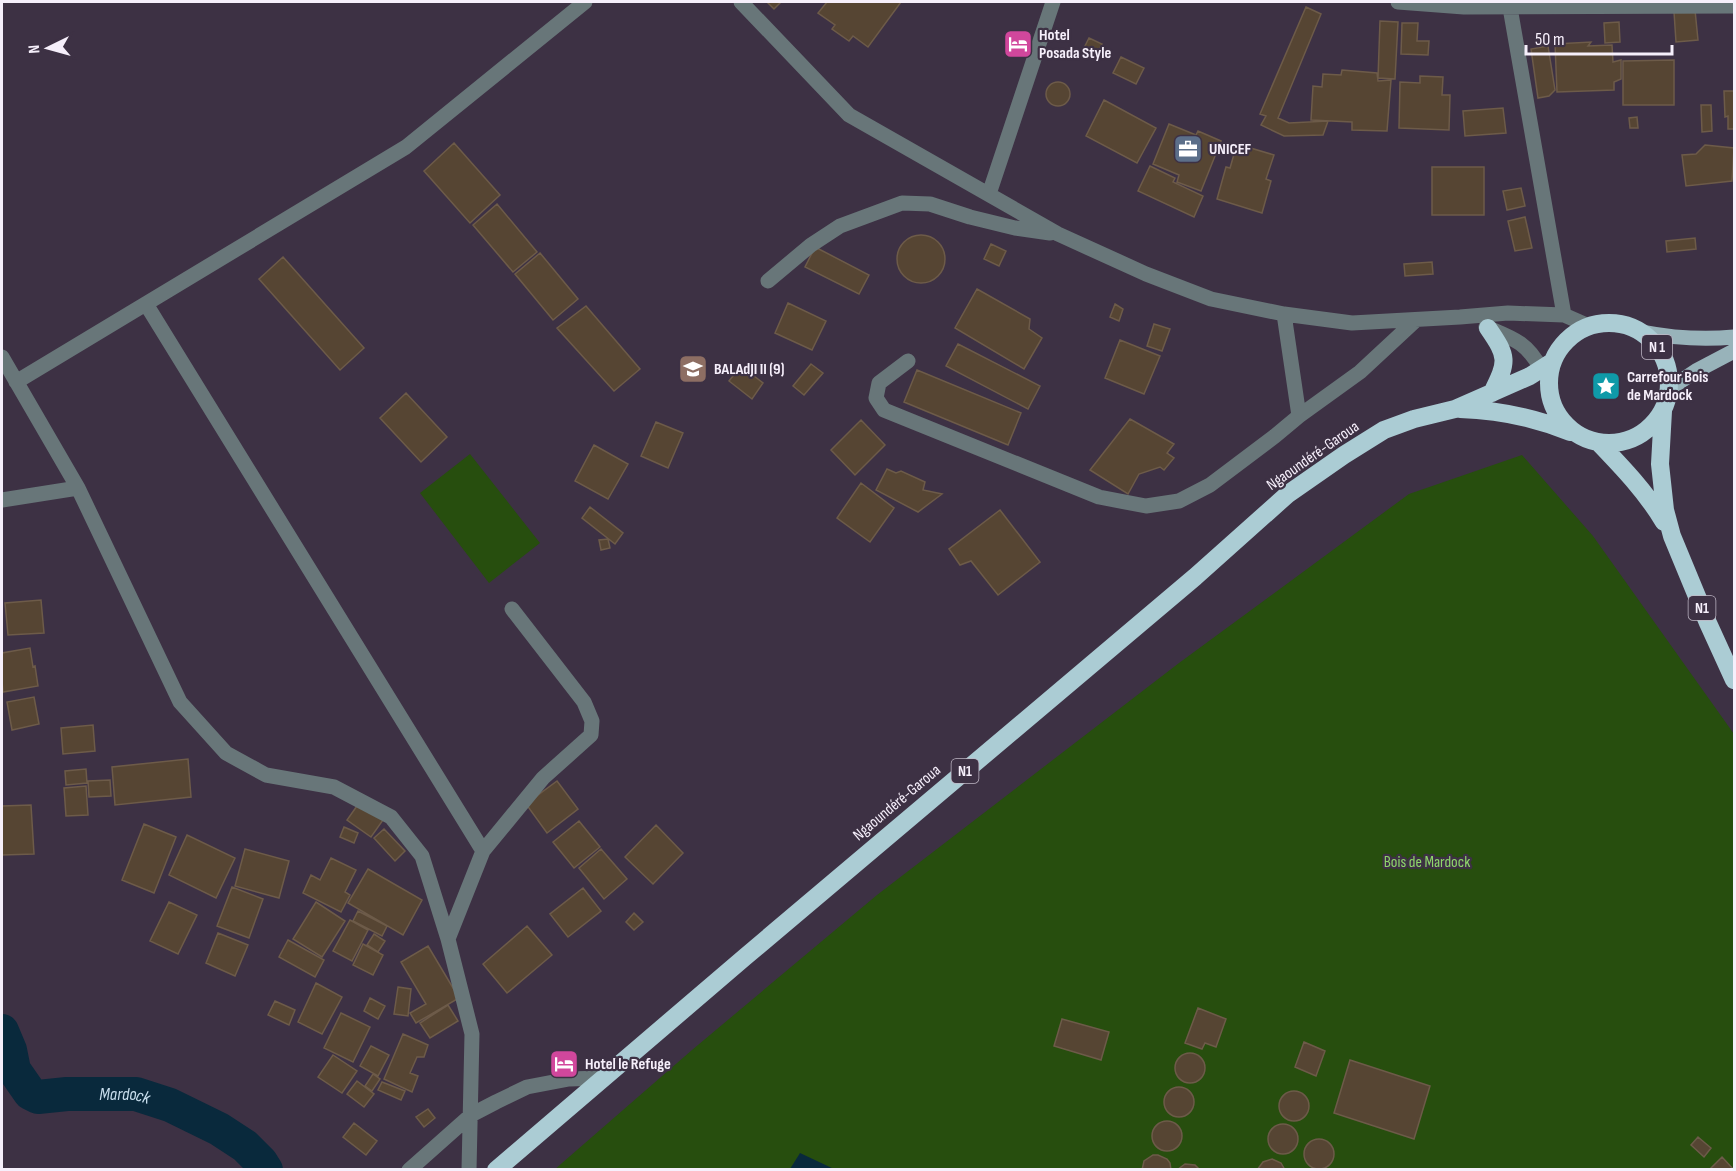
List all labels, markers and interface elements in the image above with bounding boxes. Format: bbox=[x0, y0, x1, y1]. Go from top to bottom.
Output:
north arrow bbox=[18, 18, 78, 78]
scale bar bbox=[1526, 18, 1672, 56]
place label: Hotel Posada Style bbox=[1039, 26, 1111, 63]
hotel icon: Hotel Posada Style bbox=[1002, 28, 1034, 60]
text: 50 m bbox=[1535, 29, 1565, 50]
text: N bbox=[25, 44, 44, 54]
office icon: UNICEF bbox=[1172, 133, 1204, 165]
place label: UNICEF bbox=[1209, 140, 1252, 159]
road number: N 1 bbox=[1642, 335, 1672, 359]
school or university icon: BALAdJI II (9) bbox=[677, 353, 709, 385]
place label: BALAdJI II (9) bbox=[714, 360, 784, 379]
place label: Carrefour Bois de Mardock bbox=[1627, 368, 1708, 405]
place icon: Carrefour Bois de Mardock bbox=[1590, 370, 1622, 402]
street label: Ngaoundéré-Garoua bbox=[1263, 417, 1363, 495]
road number: N1 bbox=[1688, 596, 1716, 620]
road number: N1 bbox=[952, 759, 978, 783]
street label: Ngaoundéré-Garoua bbox=[849, 761, 945, 845]
park label: Bois de Mardock bbox=[1384, 853, 1470, 872]
hotel icon: Hotel le Refuge bbox=[548, 1048, 580, 1080]
place label: Hotel le Refuge bbox=[585, 1055, 671, 1074]
water label: Mardock bbox=[99, 1084, 154, 1109]

